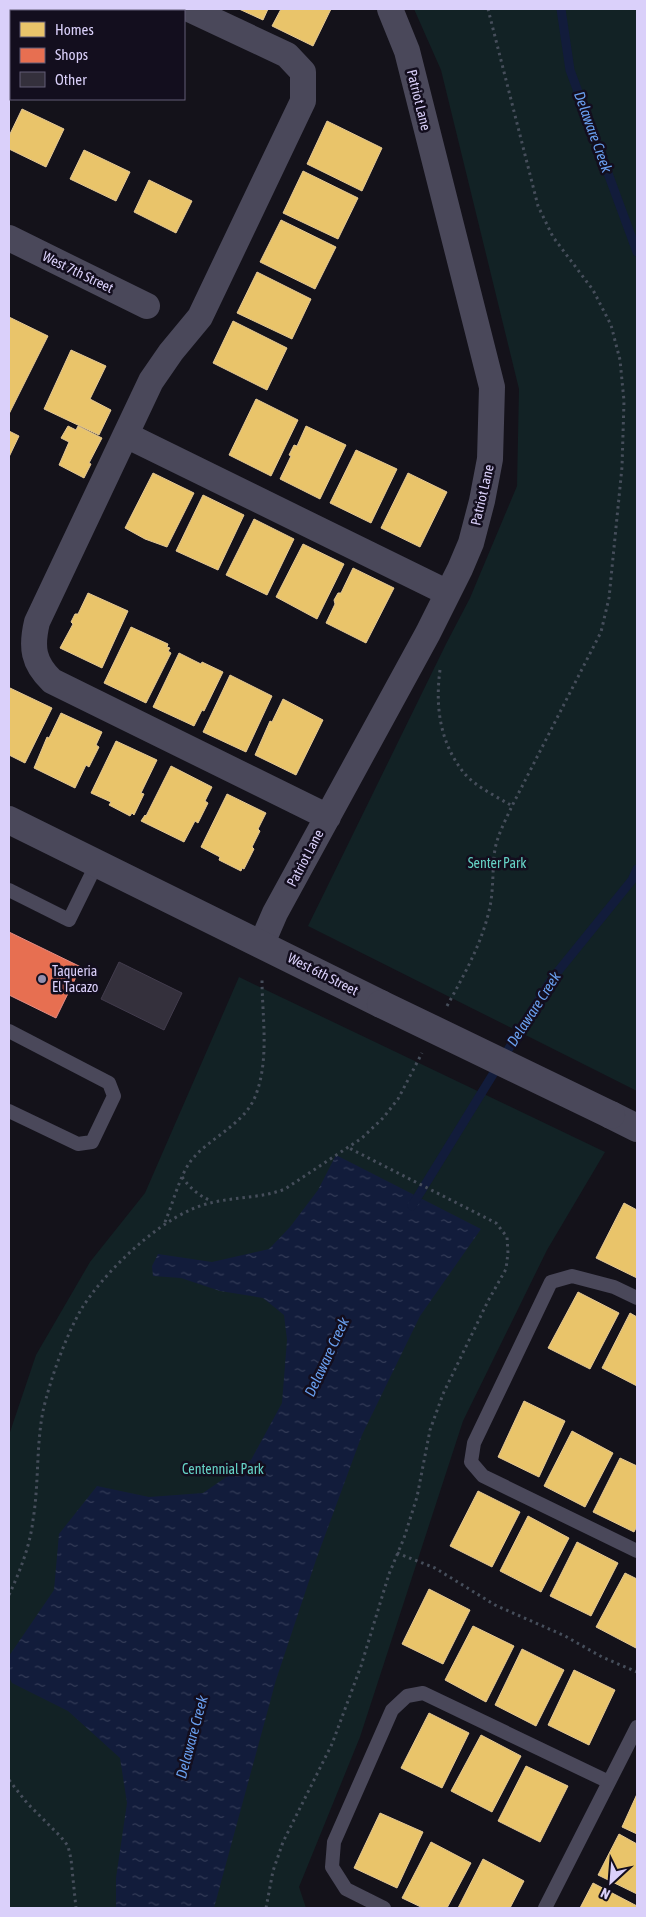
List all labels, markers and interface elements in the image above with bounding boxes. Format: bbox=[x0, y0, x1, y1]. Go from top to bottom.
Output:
legend bbox=[10, 10, 185, 100]
text: Homes bbox=[55, 21, 94, 38]
text: Shops bbox=[55, 46, 88, 63]
street label: Patriot Lane bbox=[404, 68, 434, 132]
text: Other bbox=[55, 71, 87, 88]
water label: Delaware Creek bbox=[571, 89, 616, 175]
street label: West 7th Street bbox=[40, 248, 116, 296]
street label: Patriot Lane bbox=[467, 463, 497, 527]
street label: Patriot Lane bbox=[283, 827, 327, 889]
park label: Senter Park bbox=[468, 855, 526, 871]
street label: West 6th Street bbox=[285, 949, 361, 999]
place label: Taqueria El Tacazo bbox=[52, 963, 98, 995]
water label: Delaware Creek bbox=[503, 968, 564, 1049]
marker: Taqueria El Tacazo bbox=[36, 973, 48, 985]
water label: Delaware Creek bbox=[301, 1314, 352, 1399]
park label: Centennial Park bbox=[182, 1461, 264, 1477]
water label: Delaware Creek bbox=[172, 1693, 211, 1780]
north arrow bbox=[586, 1857, 636, 1907]
text: N bbox=[598, 1885, 613, 1903]

